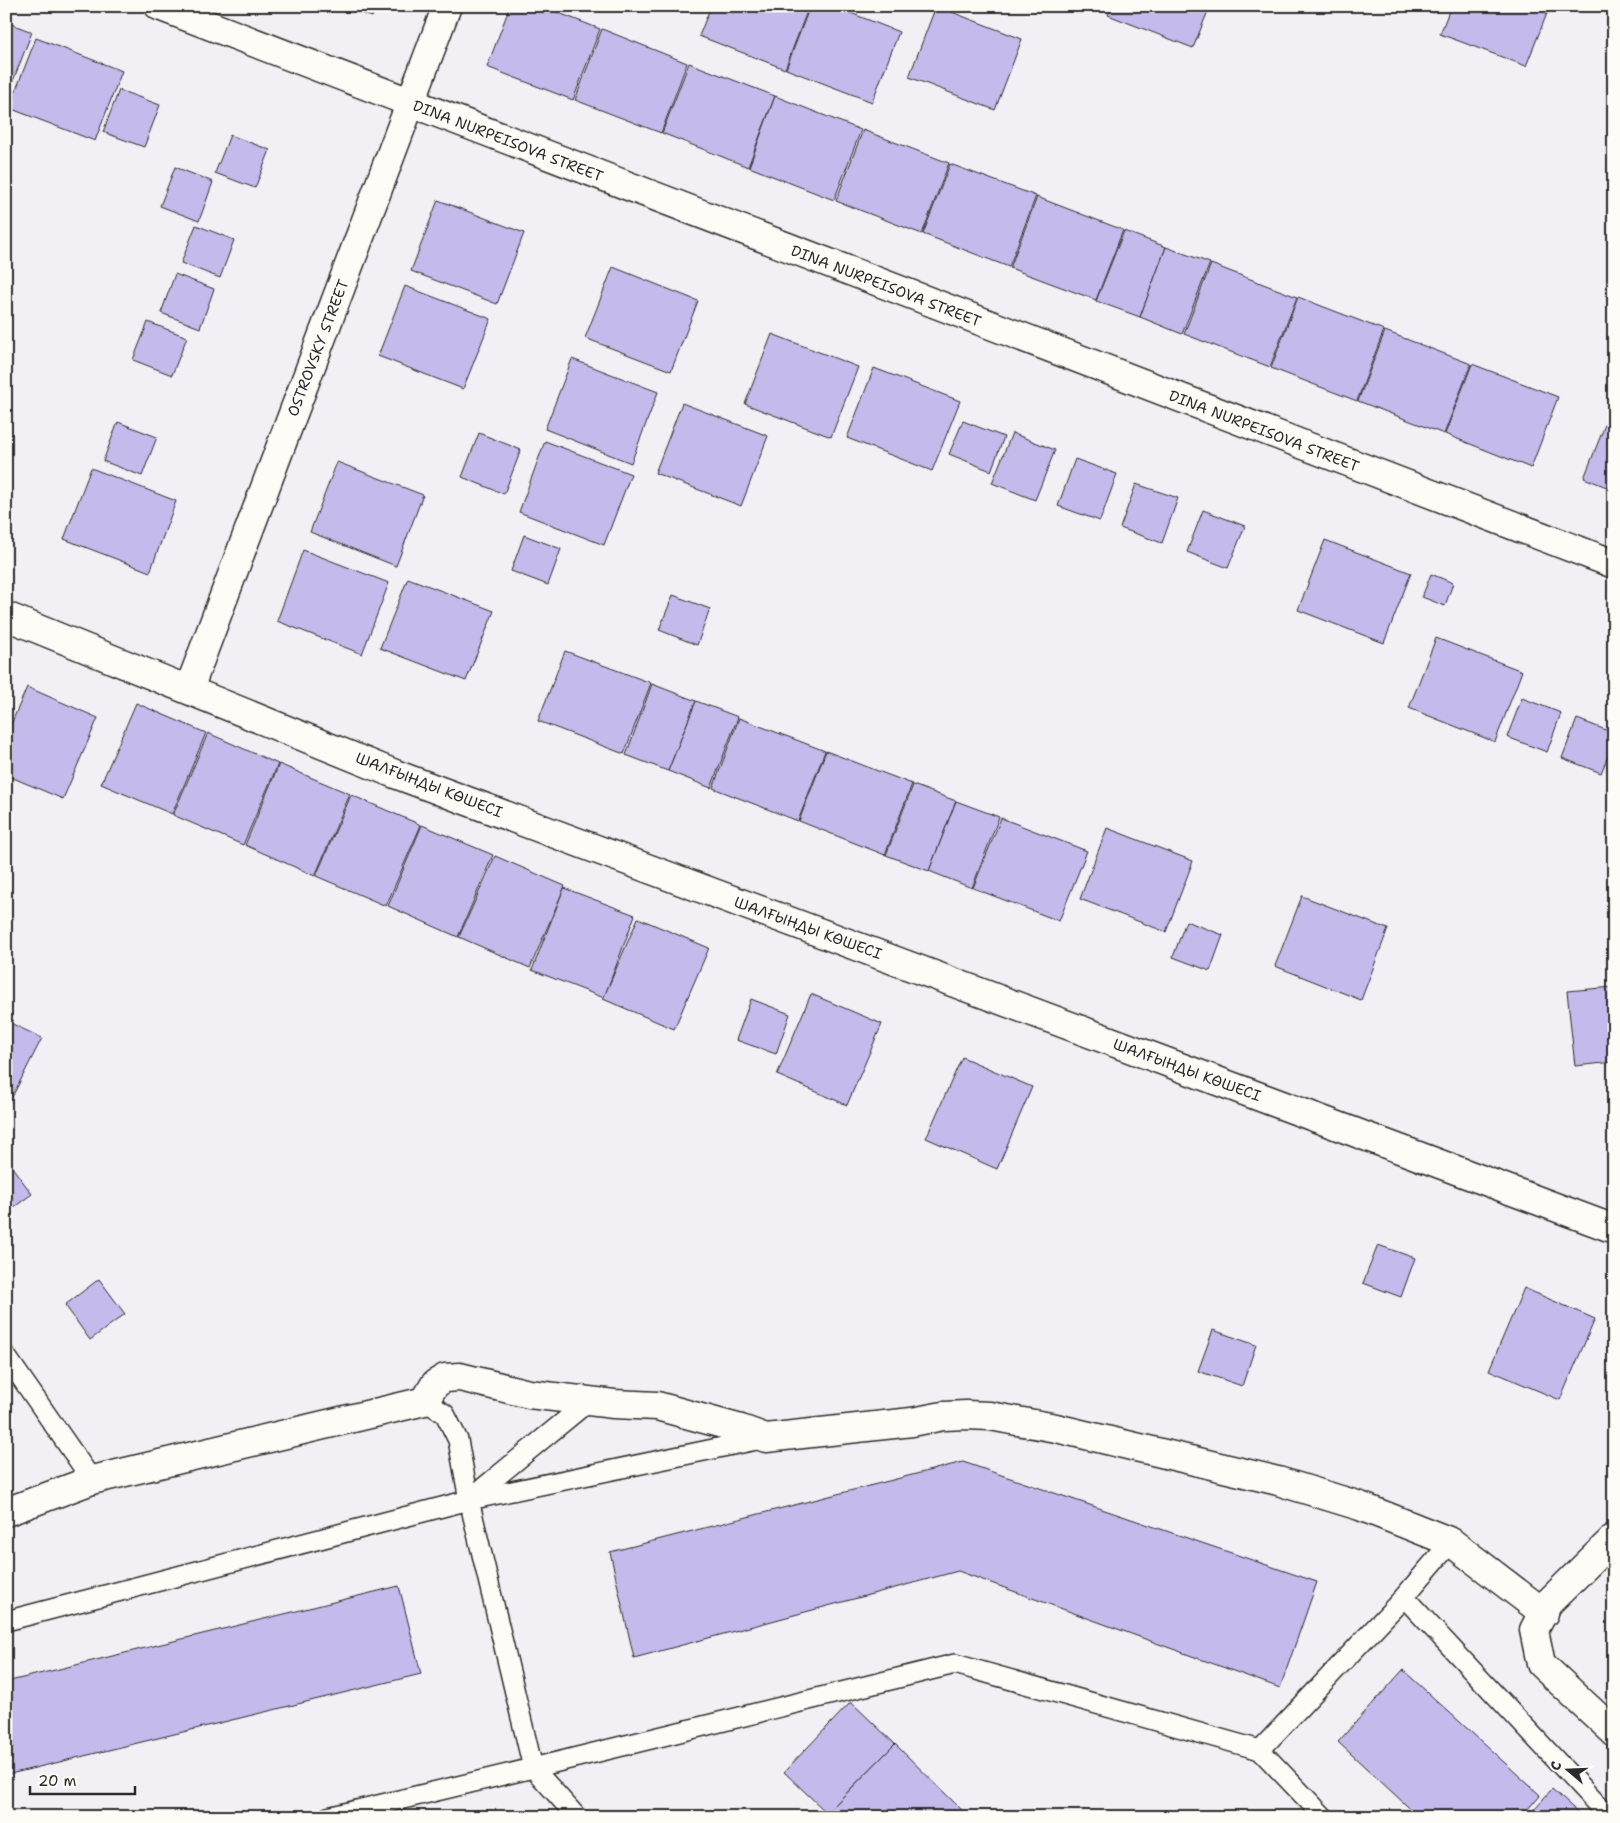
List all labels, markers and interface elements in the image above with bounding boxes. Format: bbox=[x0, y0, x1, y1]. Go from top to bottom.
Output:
street label: DINA NURPEISOVA STREET bbox=[410, 95, 606, 187]
street label: DINA NURPEISOVA STREET bbox=[788, 240, 984, 332]
street label: OSTROVSKY STREET bbox=[283, 277, 353, 419]
street label: DINA NURPEISOVA STREET bbox=[1166, 385, 1362, 477]
street label: ШАЛҒЫНДЫ КӨШЕСІ bbox=[353, 748, 505, 822]
street label: ШАЛҒЫНДЫ КӨШЕСІ bbox=[731, 892, 885, 964]
street label: ШАЛҒЫНДЫ КӨШЕСІ bbox=[1110, 1034, 1264, 1106]
north arrow bbox=[1542, 1746, 1592, 1796]
text: С bbox=[1546, 1759, 1566, 1773]
scale bar bbox=[30, 1763, 135, 1795]
text: 20 m bbox=[38, 1771, 77, 1791]

